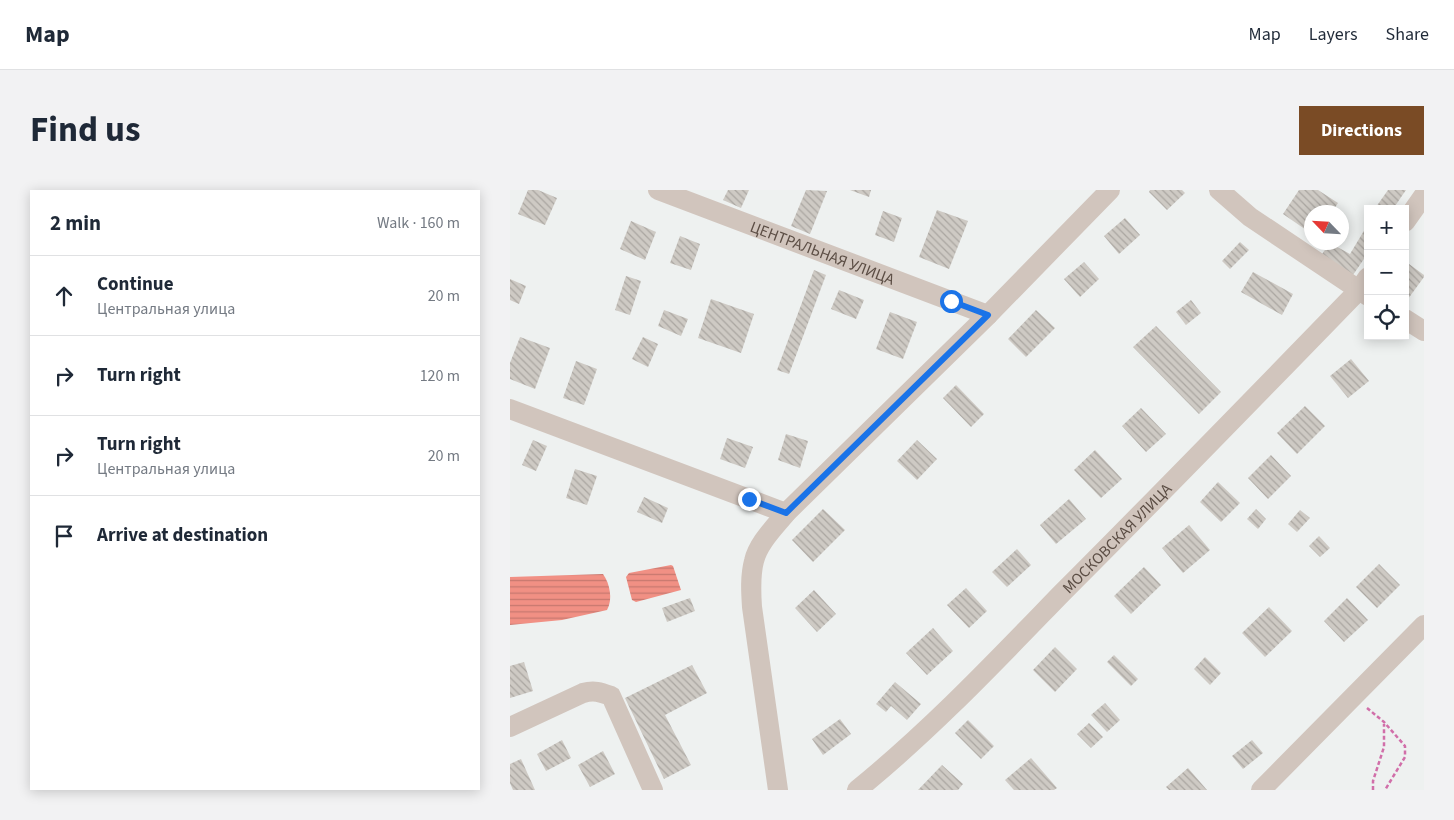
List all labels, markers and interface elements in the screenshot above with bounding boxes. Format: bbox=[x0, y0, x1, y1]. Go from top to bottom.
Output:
text: Map bbox=[25, 17, 70, 52]
text: Map bbox=[1249, 22, 1281, 47]
text: Layers bbox=[1309, 22, 1358, 47]
text: Share bbox=[1386, 22, 1429, 47]
text: Find us bbox=[30, 105, 140, 155]
button: Directions bbox=[1299, 106, 1424, 155]
north arrow bbox=[1304, 205, 1349, 250]
map controls bbox=[1364, 205, 1409, 340]
button: + bbox=[1364, 205, 1409, 250]
text: 2 min bbox=[50, 208, 101, 238]
text: Walk · 160 m bbox=[377, 212, 460, 234]
street label: ЦЕНТРАЛЬНАЯ УЛИЦА bbox=[747, 216, 898, 291]
button: − bbox=[1364, 250, 1409, 295]
text: Continue bbox=[97, 271, 174, 298]
icon: ahead bbox=[50, 282, 78, 310]
text: 20 m bbox=[428, 285, 460, 307]
route start bbox=[940, 290, 963, 313]
button: locate bbox=[1364, 295, 1409, 340]
text: Центральная улица bbox=[97, 298, 235, 320]
icon: right bbox=[50, 362, 78, 390]
text: Turn right bbox=[97, 362, 181, 389]
text: 120 m bbox=[420, 365, 460, 387]
text: Turn right bbox=[97, 431, 181, 458]
icon: right bbox=[50, 442, 78, 470]
text: 20 m bbox=[428, 445, 460, 467]
text: Центральная улица bbox=[97, 458, 235, 480]
street label: МОСКОВСКАЯ УЛИЦА bbox=[1058, 478, 1177, 599]
route end bbox=[738, 488, 761, 511]
icon: arrive bbox=[50, 522, 78, 550]
text: Arrive at destination bbox=[97, 522, 268, 549]

